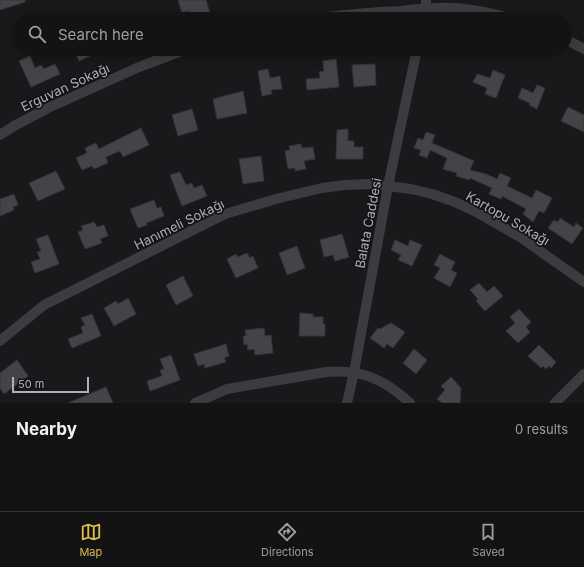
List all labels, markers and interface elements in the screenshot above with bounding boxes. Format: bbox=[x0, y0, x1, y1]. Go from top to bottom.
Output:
search box bbox=[12, 12, 572, 56]
icon: search bbox=[26, 23, 48, 45]
text: Search here bbox=[58, 25, 144, 44]
street label: Erguvan Sokağı bbox=[18, 60, 112, 114]
street label: Balata Caddesi bbox=[351, 176, 385, 270]
street label: Kartopu Sokağı bbox=[463, 188, 553, 248]
street label: Hanımeli Sokağı bbox=[131, 195, 227, 253]
scale bar bbox=[12, 375, 89, 394]
text: 50 m bbox=[18, 377, 44, 391]
text: Nearby bbox=[16, 419, 77, 439]
text: 0 results bbox=[515, 421, 568, 437]
tab: Map bbox=[79, 521, 102, 559]
tab: Directions bbox=[261, 521, 314, 559]
tab: Saved bbox=[472, 521, 505, 559]

